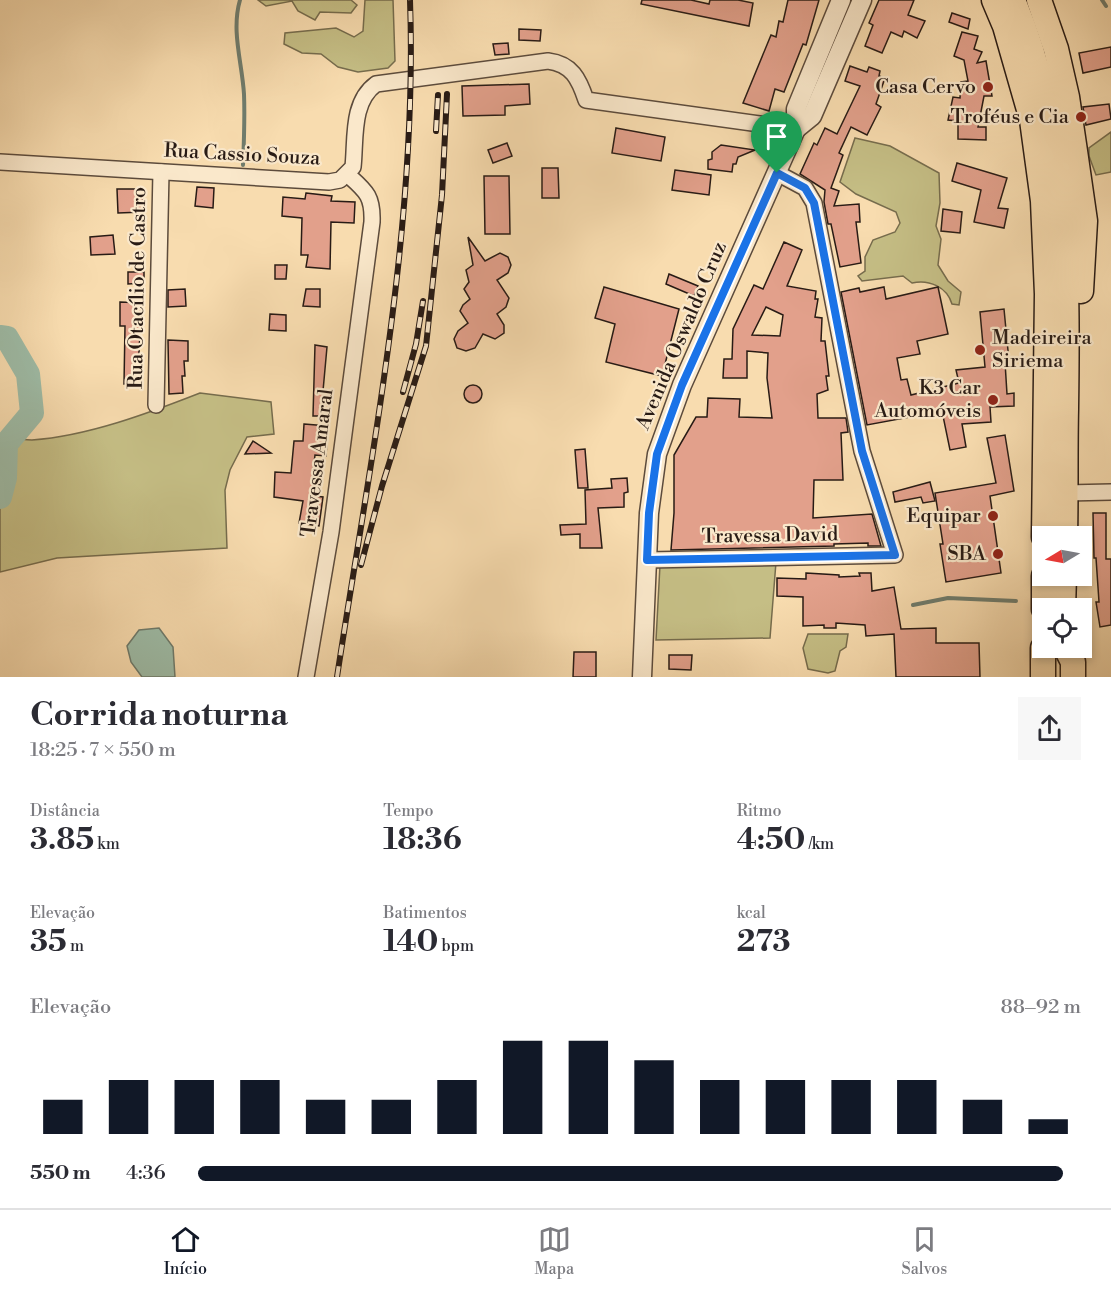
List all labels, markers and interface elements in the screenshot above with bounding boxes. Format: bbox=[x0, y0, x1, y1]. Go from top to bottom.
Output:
place label: Casa Cervo bbox=[875, 75, 976, 100]
marker: Casa Cervo bbox=[981, 80, 995, 94]
place label: Troféus e Cia bbox=[951, 105, 1070, 130]
marker: Troféus e Cia bbox=[1074, 110, 1088, 124]
pin bbox=[751, 111, 802, 173]
icon: arrive bbox=[760, 120, 793, 153]
street label: Rua Cassio Souza bbox=[163, 138, 322, 172]
street label: Rua Otacílio de Castro bbox=[124, 187, 152, 389]
street label: Avenida Oswaldo Cruz bbox=[631, 238, 733, 435]
place label: Madeireira Siriema bbox=[992, 326, 1093, 374]
marker: Madeireira Siriema bbox=[973, 343, 987, 357]
place label: K3 Car Automóveis bbox=[874, 376, 981, 424]
street label: Travessa Amaral bbox=[297, 387, 340, 539]
marker: K3 Car Automóveis bbox=[986, 393, 1000, 407]
place label: Equipar bbox=[907, 504, 981, 529]
marker: Equipar bbox=[986, 509, 1000, 523]
street label: Travessa David bbox=[701, 522, 839, 550]
north arrow bbox=[1032, 526, 1092, 586]
map controls bbox=[1032, 526, 1092, 658]
place label: SBA bbox=[947, 542, 987, 567]
marker: SBA bbox=[991, 547, 1005, 561]
button: locate bbox=[1032, 598, 1092, 658]
text: Corrida noturna bbox=[30, 695, 288, 736]
button: share bbox=[1018, 697, 1081, 760]
text: 18:25 · 7 × 550 m bbox=[30, 738, 176, 763]
text: Distância bbox=[30, 801, 100, 821]
text: Tempo bbox=[383, 801, 433, 821]
text: Ritmo bbox=[737, 801, 781, 821]
text: 3.85 bbox=[30, 821, 94, 859]
text: 18:36 bbox=[383, 821, 462, 859]
text: 4:50 bbox=[737, 821, 805, 859]
text: km bbox=[94, 834, 120, 854]
text: /km bbox=[805, 834, 834, 854]
text: Elevação bbox=[30, 903, 95, 923]
text: Batimentos bbox=[383, 903, 467, 923]
text: kcal bbox=[737, 903, 766, 923]
text: 35 bbox=[30, 923, 67, 961]
text: 140 bbox=[383, 923, 438, 961]
text: 273 bbox=[737, 923, 791, 961]
text: m bbox=[67, 936, 84, 956]
text: bpm bbox=[438, 936, 474, 956]
text: Elevação bbox=[30, 995, 111, 1020]
text: 88–92 m bbox=[1001, 995, 1081, 1020]
text: 550 m bbox=[30, 1161, 91, 1186]
text: 4:36 bbox=[126, 1161, 166, 1186]
tab: Início bbox=[164, 1223, 207, 1279]
tab: Mapa bbox=[534, 1223, 574, 1279]
tab: Salvos bbox=[902, 1223, 947, 1279]

